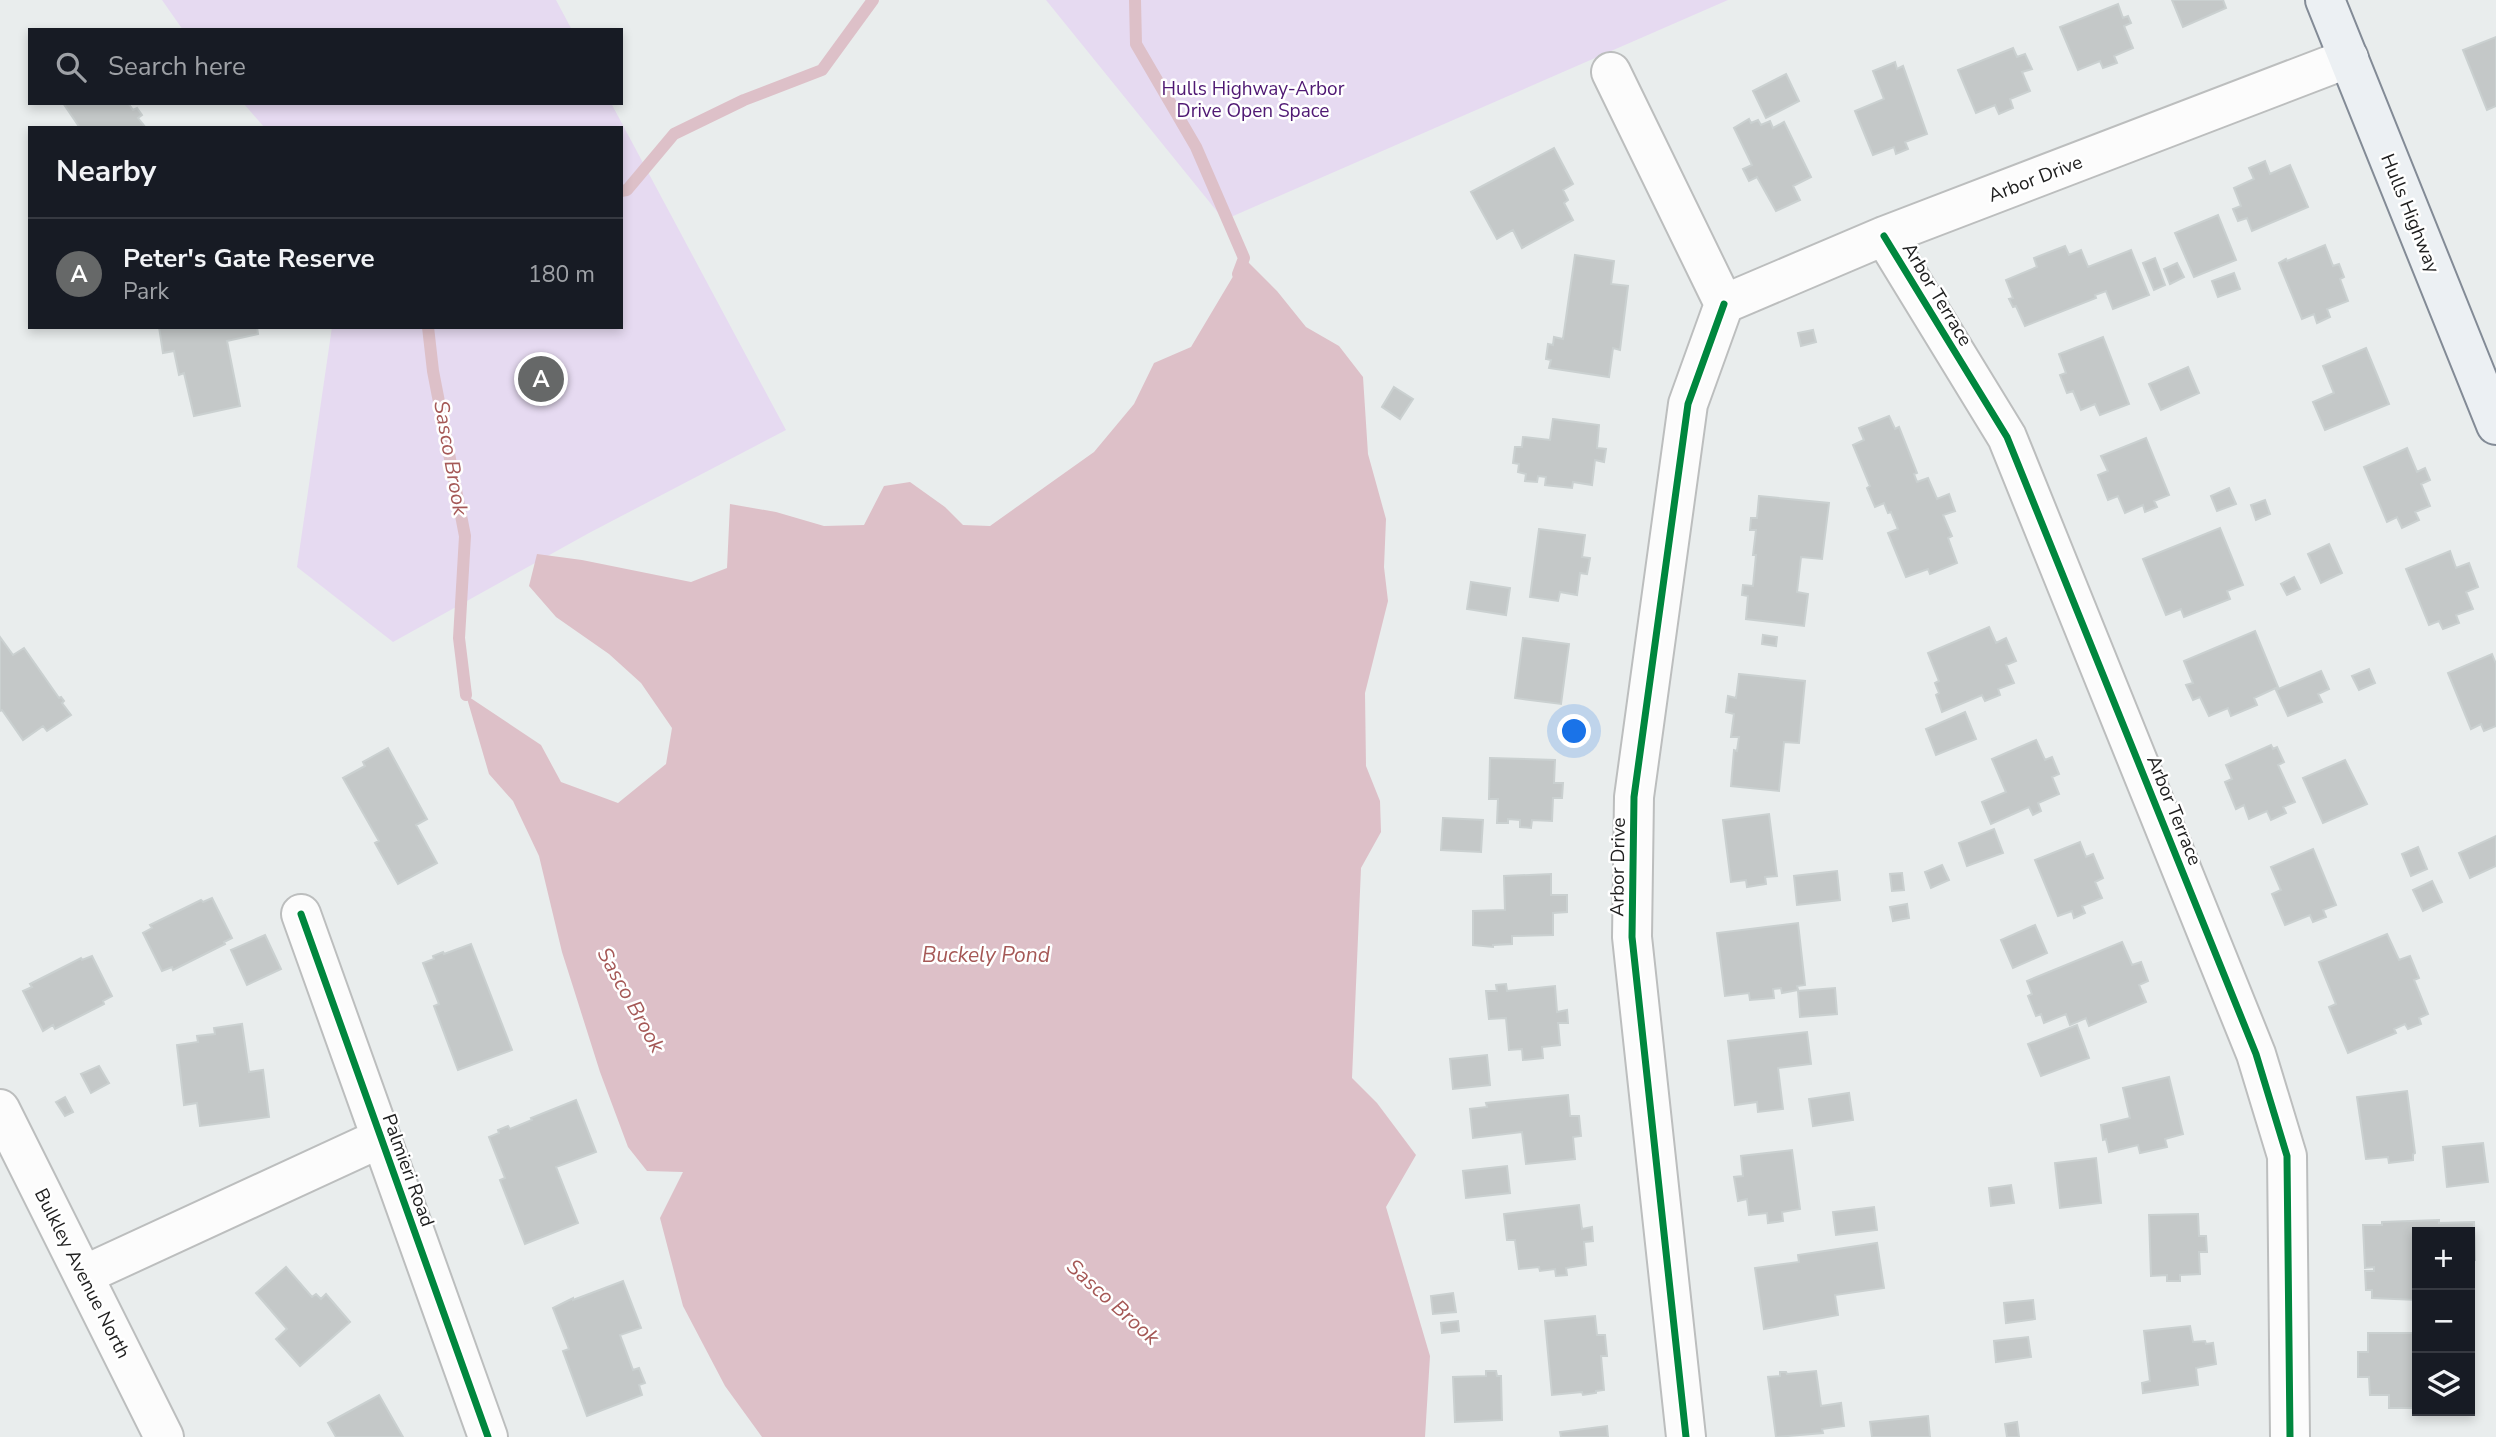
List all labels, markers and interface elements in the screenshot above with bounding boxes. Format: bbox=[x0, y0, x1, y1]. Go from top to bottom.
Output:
search box bbox=[28, 28, 623, 105]
icon: search bbox=[52, 48, 90, 86]
text: Search here bbox=[108, 49, 246, 84]
park label: Hulls Highway-Arbor Drive Open Space bbox=[1162, 76, 1345, 124]
street label: Arbor Drive bbox=[1984, 149, 2086, 209]
street label: Hulls Highway bbox=[2374, 150, 2446, 277]
text: Nearby bbox=[56, 151, 156, 192]
street label: Arbor Terrace bbox=[1896, 238, 1978, 351]
text: Peter's Gate Reserve bbox=[123, 241, 375, 276]
text: A bbox=[70, 259, 88, 290]
text: 180 m bbox=[528, 259, 595, 290]
text: Park bbox=[123, 276, 169, 307]
pin: A bbox=[518, 353, 564, 405]
water label: Sasco Brook bbox=[427, 398, 475, 518]
your location bbox=[1557, 714, 1591, 748]
street label: Arbor Terrace bbox=[2140, 752, 2208, 869]
street label: Arbor Drive bbox=[1604, 817, 1632, 917]
water label: Buckely Pond bbox=[922, 941, 1051, 969]
water label: Sasco Brook bbox=[591, 942, 672, 1058]
street label: Palmieri Road bbox=[376, 1110, 441, 1230]
street label: Bulkley Avenue North bbox=[28, 1184, 136, 1363]
map controls bbox=[2412, 1227, 2475, 1416]
button: + bbox=[2412, 1227, 2475, 1290]
water label: Sasco Brook bbox=[1060, 1253, 1166, 1352]
button: − bbox=[2412, 1290, 2475, 1353]
button: layers bbox=[2412, 1353, 2475, 1416]

